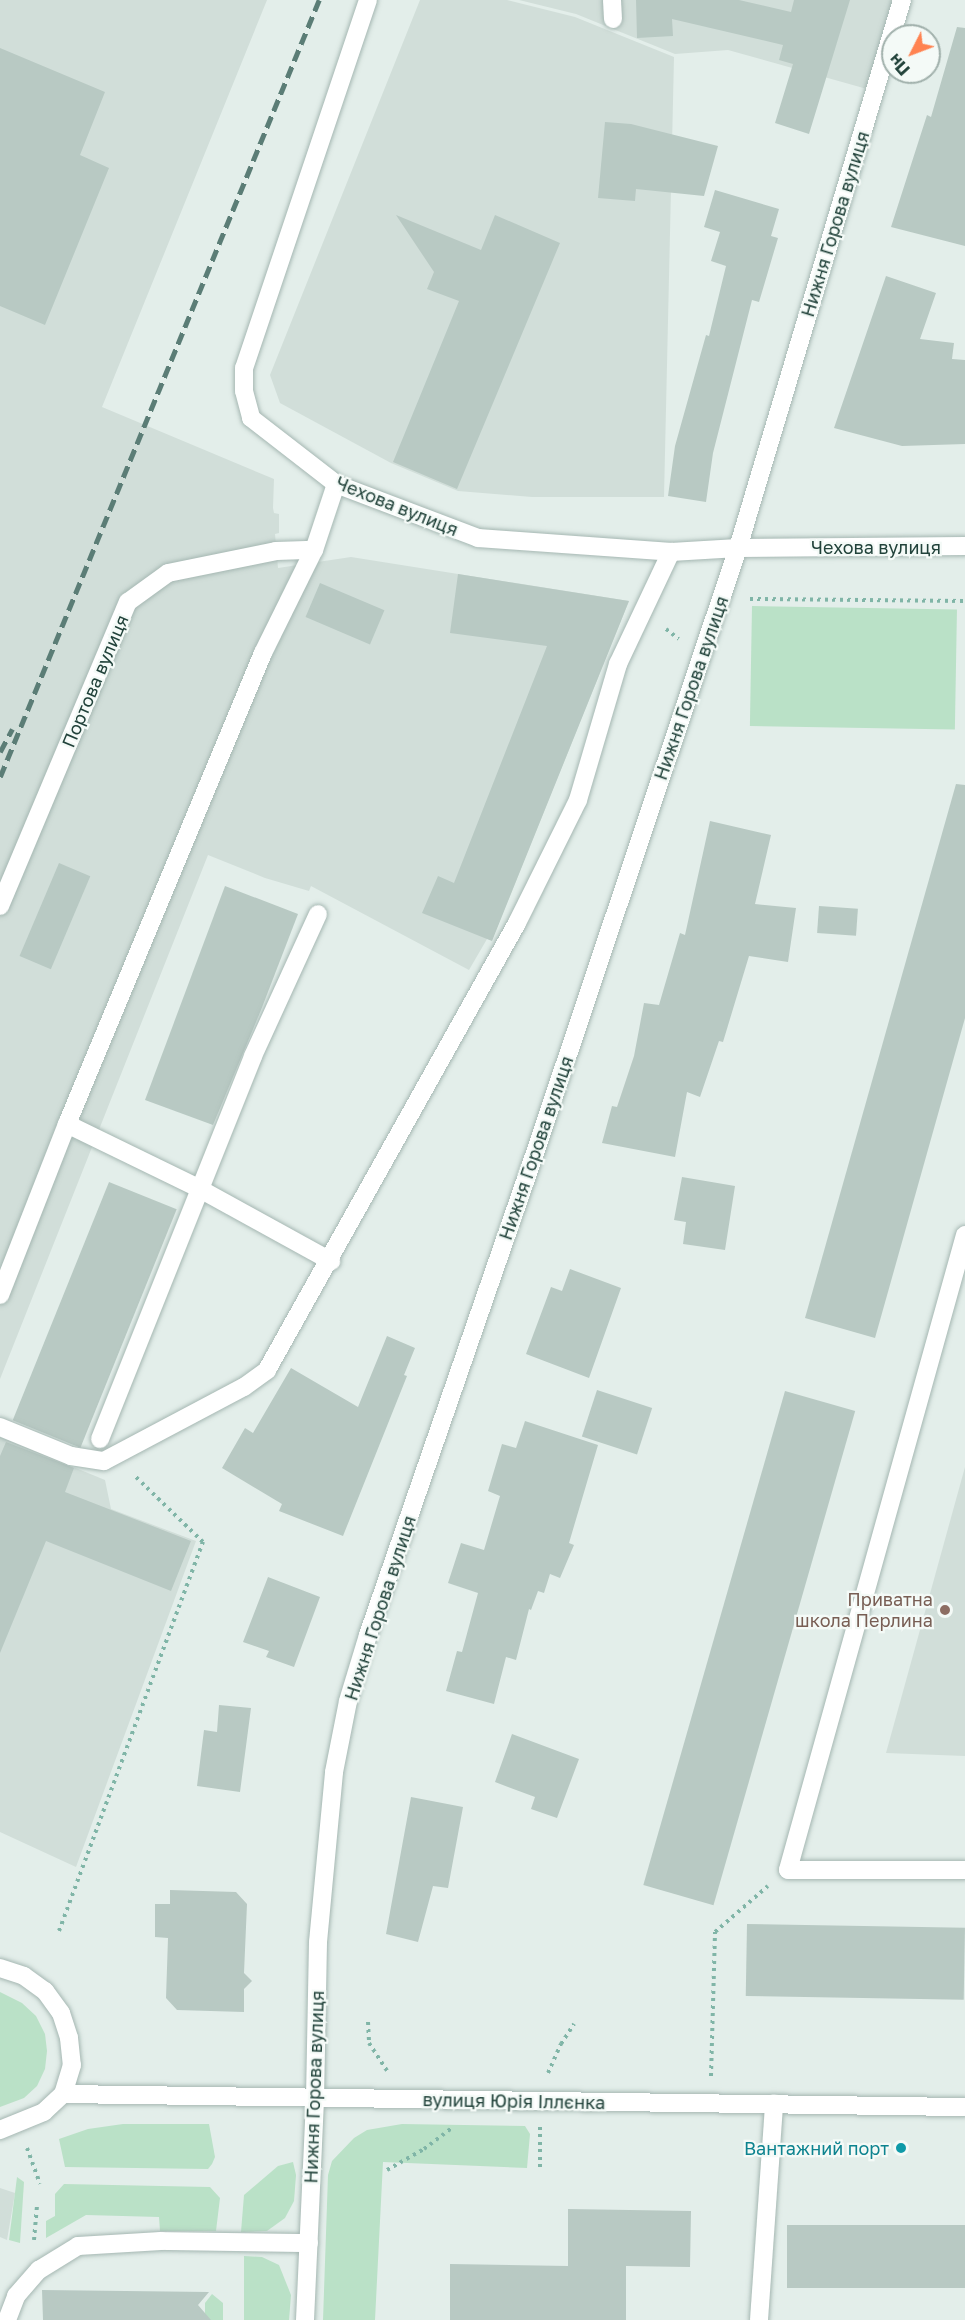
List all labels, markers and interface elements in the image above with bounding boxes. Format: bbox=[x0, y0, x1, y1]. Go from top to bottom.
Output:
north arrow bbox=[881, 24, 941, 84]
text: Пн bbox=[884, 50, 914, 79]
street label: Нижня Горова вулиця bbox=[796, 129, 874, 319]
street label: Чехова вулиця bbox=[333, 472, 461, 540]
street label: Чехова вулиця bbox=[811, 536, 941, 558]
street label: Нижня Горова вулиця bbox=[649, 593, 733, 783]
street label: Портова вулиця bbox=[57, 611, 133, 751]
street label: Нижня Горова вулиця bbox=[494, 1053, 578, 1243]
street label: Нижня Горова вулиця bbox=[340, 1513, 420, 1703]
place label: Приватна школа Перлина bbox=[795, 1589, 933, 1632]
marker: Приватна школа Перлина bbox=[938, 1603, 952, 1617]
street label: Нижня Горова вулиця bbox=[300, 1990, 328, 2184]
street label: вулиця Юрія Іллєнка bbox=[422, 2089, 606, 2113]
place label: Вантажний порт bbox=[744, 2137, 889, 2159]
marker: Вантажний порт bbox=[894, 2141, 908, 2155]

